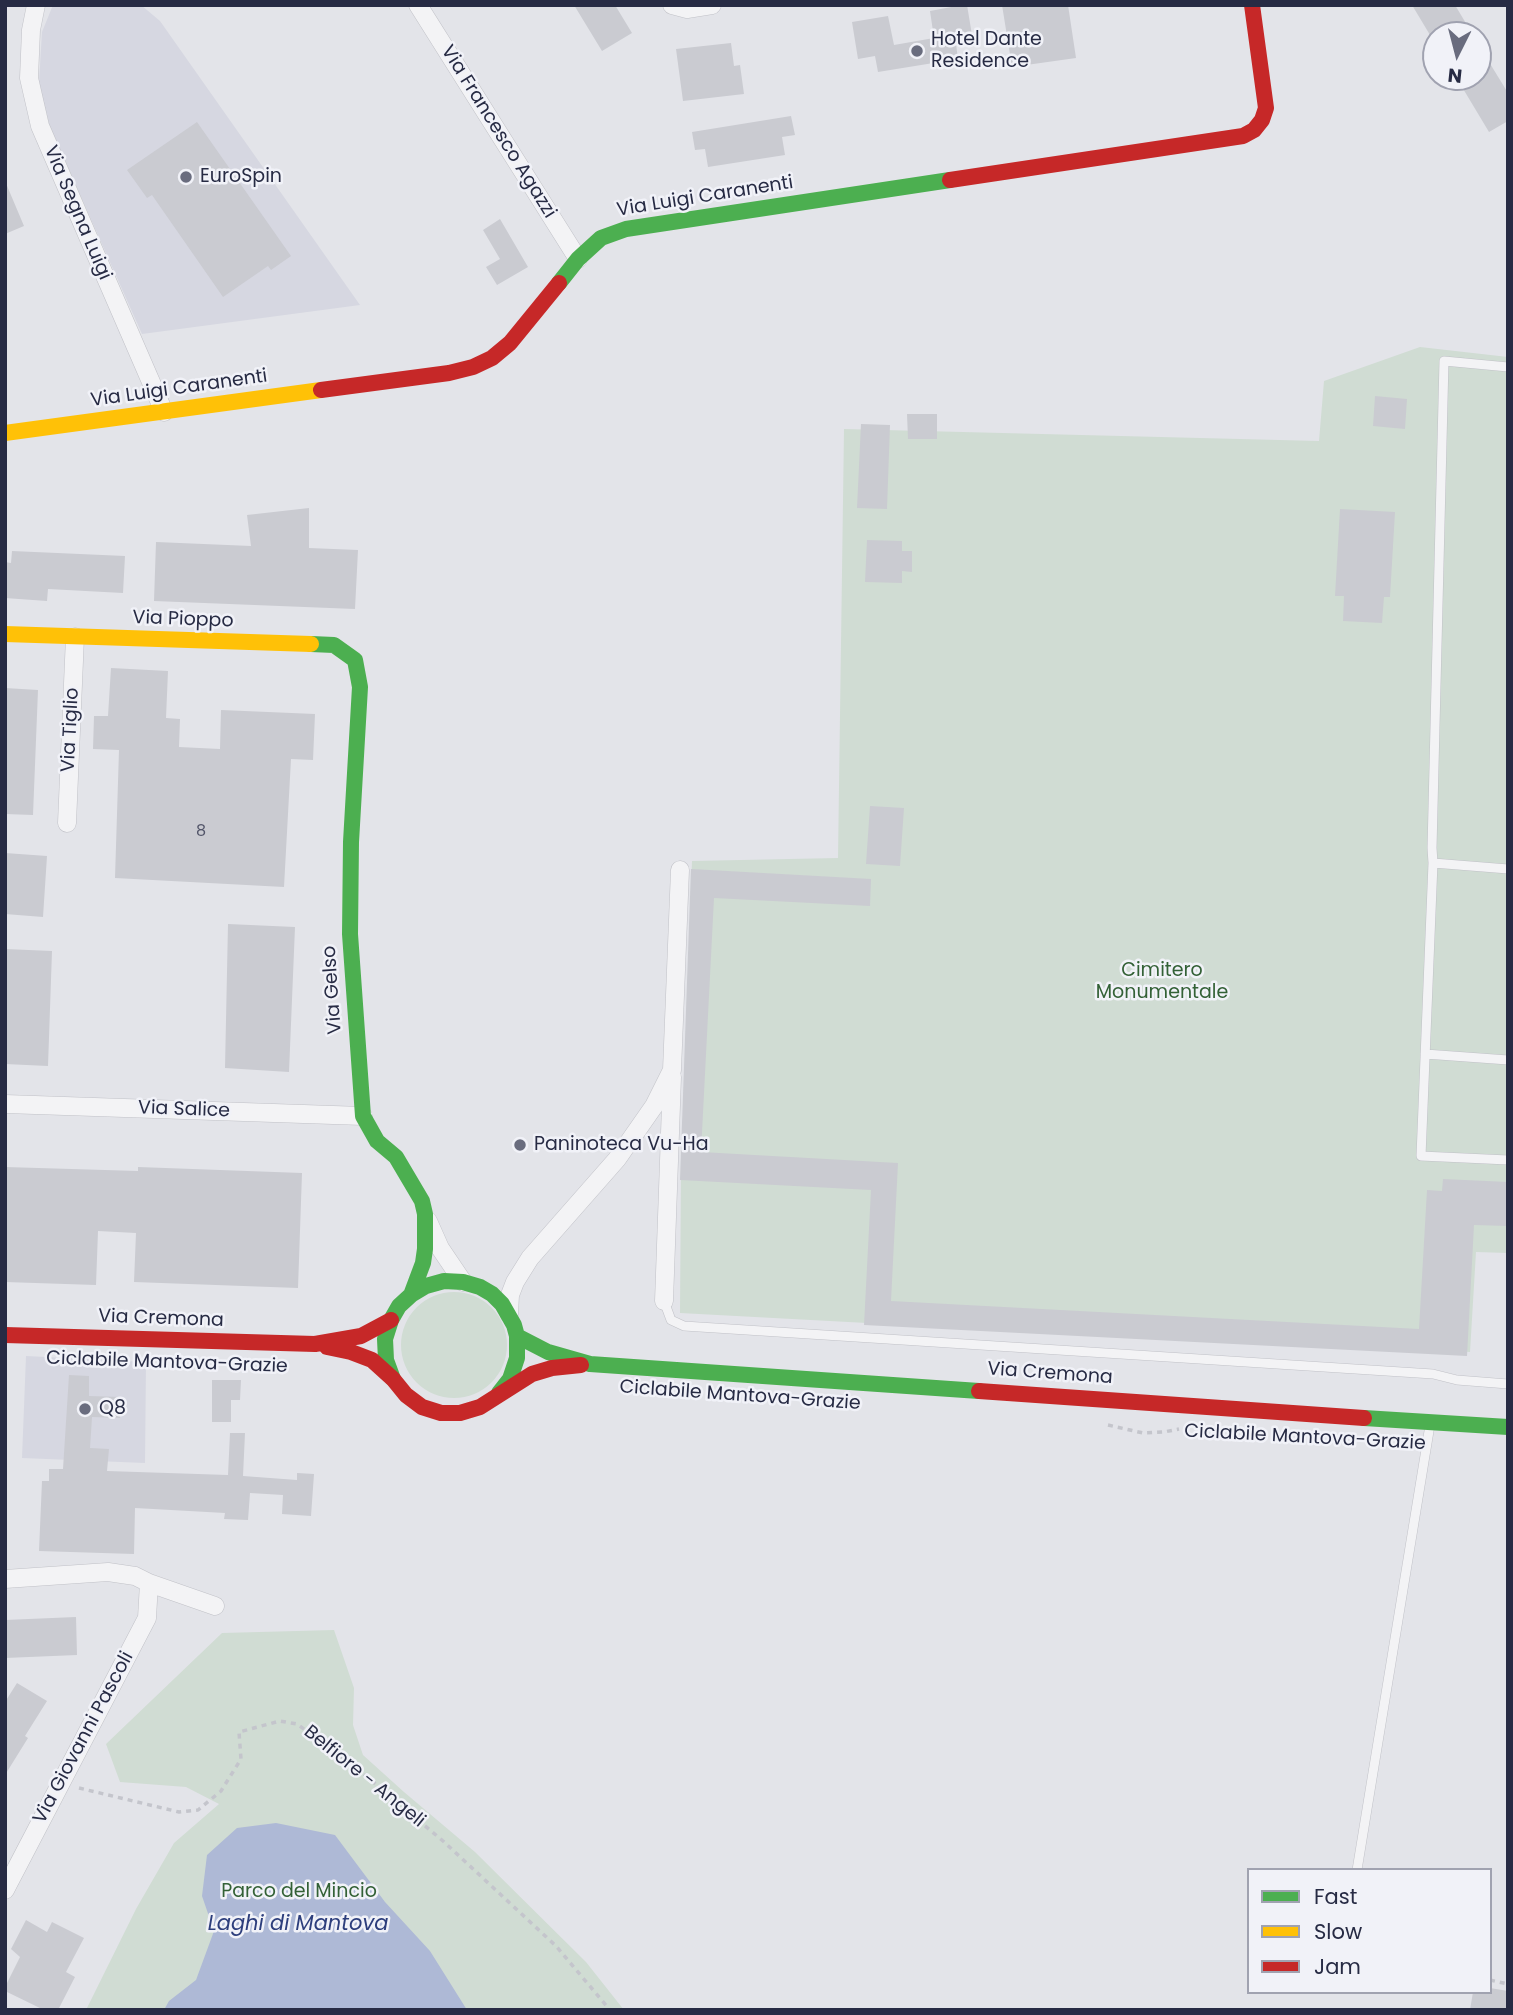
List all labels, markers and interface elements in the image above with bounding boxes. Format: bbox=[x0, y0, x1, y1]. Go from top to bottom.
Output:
north arrow bbox=[1422, 21, 1492, 91]
place label: Hotel Dante Residence bbox=[931, 29, 1042, 73]
street label: Via Francesco Agazzi bbox=[435, 41, 561, 223]
marker: Hotel Dante Residence bbox=[909, 43, 925, 59]
text: N bbox=[1446, 61, 1463, 90]
street label: Via Segna Luigi bbox=[38, 142, 116, 284]
place label: EuroSpin bbox=[200, 166, 282, 188]
marker: EuroSpin bbox=[178, 169, 194, 185]
street label: Via Luigi Caranenti bbox=[615, 172, 795, 222]
street label: Via Luigi Caranenti bbox=[89, 365, 269, 413]
street label: Via Pioppo bbox=[132, 607, 234, 633]
street label: Via Tiglio bbox=[57, 687, 85, 773]
house number: 8 bbox=[196, 822, 206, 842]
street label: Via Gelso bbox=[319, 945, 347, 1035]
park label: Cimitero Monumentale bbox=[1096, 960, 1228, 1004]
street label: Via Salice bbox=[138, 1097, 230, 1123]
place label: Paninoteca Vu-Ha bbox=[534, 1134, 709, 1156]
marker: Paninoteca Vu-Ha bbox=[512, 1137, 528, 1153]
street label: Via Cremona bbox=[98, 1305, 224, 1333]
street label: Ciclabile Mantova-Grazie bbox=[46, 1347, 288, 1379]
street label: Via Cremona bbox=[987, 1358, 1113, 1390]
street label: Ciclabile Mantova-Grazie bbox=[619, 1376, 861, 1416]
place label: Q8 bbox=[99, 1398, 126, 1420]
marker: Q8 bbox=[77, 1401, 93, 1417]
street label: Ciclabile Mantova-Grazie bbox=[1184, 1420, 1426, 1456]
street label: Via Giovanni Pascoli bbox=[29, 1648, 139, 1828]
street label: Belfiore - Angeli bbox=[299, 1721, 429, 1833]
legend bbox=[1247, 1868, 1492, 1994]
park label: Parco del Mincio bbox=[221, 1881, 377, 1903]
text: Fast bbox=[1314, 1882, 1357, 1911]
water label: Laghi di Mantova bbox=[208, 1912, 388, 1938]
text: Slow bbox=[1314, 1917, 1362, 1946]
text: Jam bbox=[1314, 1952, 1361, 1981]

